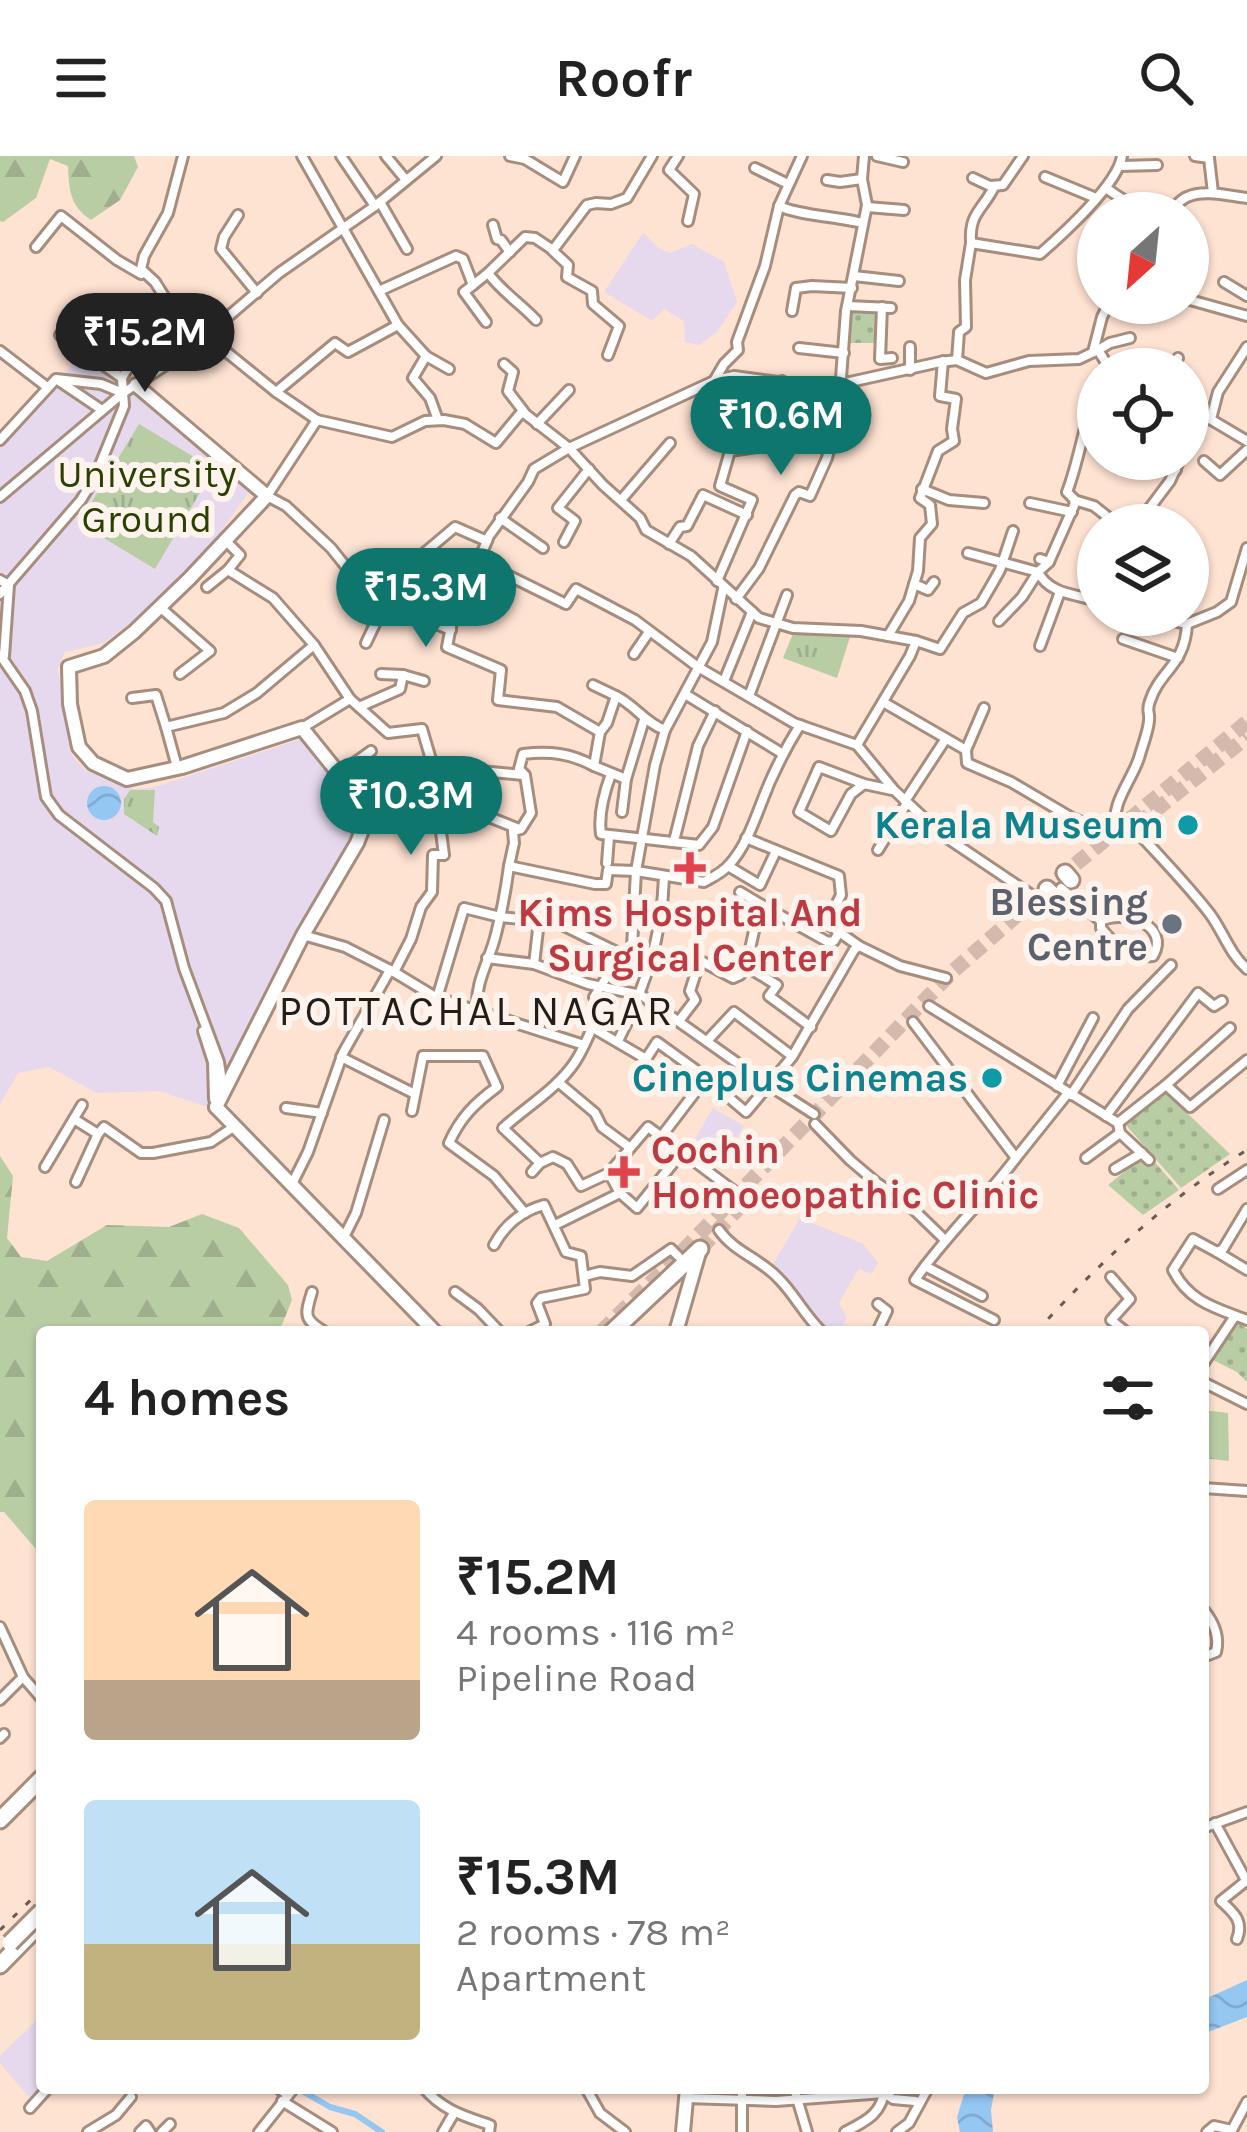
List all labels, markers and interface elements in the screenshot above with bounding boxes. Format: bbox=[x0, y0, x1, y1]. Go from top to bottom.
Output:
icon: menu bbox=[48, 45, 114, 111]
icon: search bbox=[1133, 45, 1199, 111]
text: Roofr bbox=[555, 46, 692, 110]
north arrow bbox=[1077, 192, 1209, 324]
map controls bbox=[1077, 192, 1209, 636]
pin: ₹15.2M bbox=[47, 293, 243, 395]
text: ₹15.2M bbox=[83, 309, 208, 355]
button: locate bbox=[1077, 348, 1209, 480]
pin: ₹10.6M bbox=[683, 376, 879, 478]
text: ₹10.6M bbox=[717, 392, 845, 438]
park label: University Ground bbox=[57, 451, 237, 542]
button: layers bbox=[1077, 504, 1209, 636]
pin: ₹15.3M bbox=[328, 548, 524, 650]
text: ₹15.3M bbox=[363, 564, 489, 610]
pin: ₹10.3M bbox=[313, 756, 509, 858]
text: ₹10.3M bbox=[347, 772, 475, 818]
place label: Kerala Museum bbox=[874, 802, 1164, 848]
marker: Kerala Museum bbox=[1175, 812, 1201, 838]
marker: Kims Hospital And Surgical Center bbox=[674, 852, 706, 884]
place label: Blessing Centre bbox=[989, 879, 1148, 970]
place label: Kims Hospital And Surgical Center bbox=[517, 890, 863, 981]
marker: Blessing Centre bbox=[1159, 911, 1185, 937]
district label: POTTACHAL NAGAR bbox=[278, 986, 676, 1036]
place label: Cineplus Cinemas bbox=[632, 1055, 968, 1101]
marker: Cineplus Cinemas bbox=[979, 1065, 1005, 1091]
place label: Cochin Homoeopathic Clinic bbox=[651, 1127, 1039, 1218]
marker: Cochin Homoeopathic Clinic bbox=[608, 1156, 640, 1188]
icon: filters bbox=[1095, 1365, 1161, 1431]
text: 4 homes bbox=[84, 1368, 290, 1428]
text: ₹15.2M bbox=[456, 1547, 619, 1607]
icon: home bbox=[180, 1548, 324, 1692]
text: 4 rooms · 116 m² bbox=[456, 1609, 736, 1655]
text: Pipeline Road bbox=[456, 1655, 697, 1701]
text: ₹15.3M bbox=[456, 1847, 620, 1907]
icon: home bbox=[180, 1848, 324, 1992]
text: 2 rooms · 78 m² bbox=[456, 1909, 731, 1955]
text: Apartment bbox=[456, 1955, 646, 2001]

